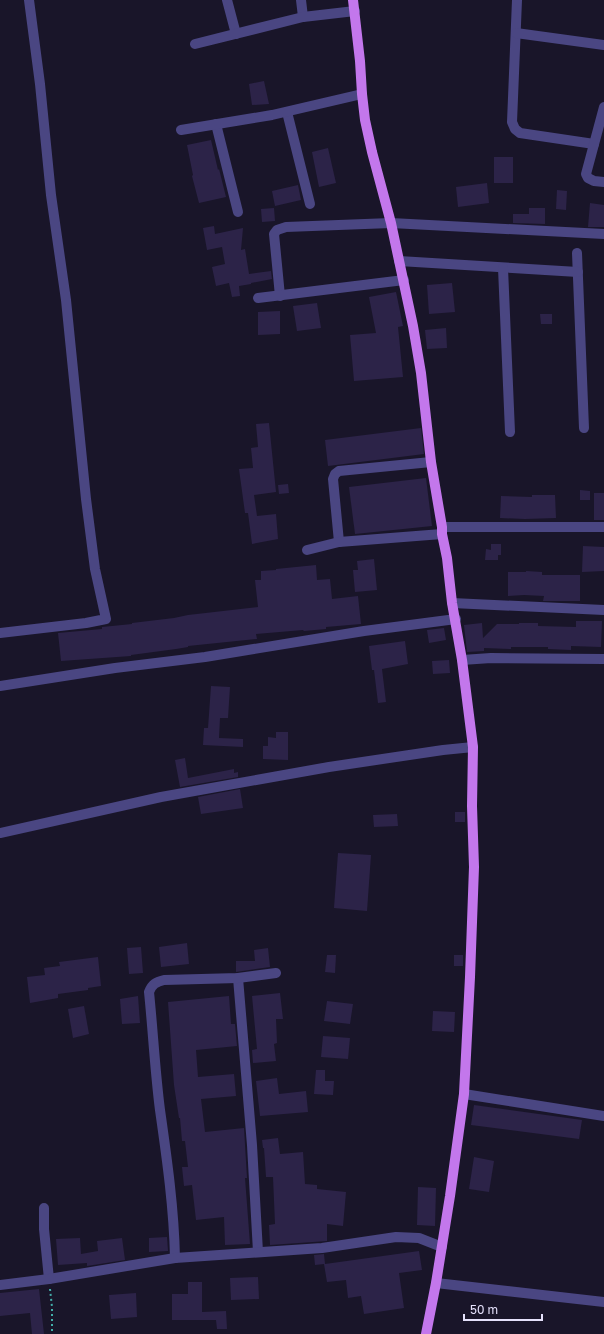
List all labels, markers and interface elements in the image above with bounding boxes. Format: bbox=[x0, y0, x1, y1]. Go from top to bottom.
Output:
scale bar bbox=[464, 1296, 542, 1322]
text: 50 m bbox=[470, 1302, 498, 1317]

